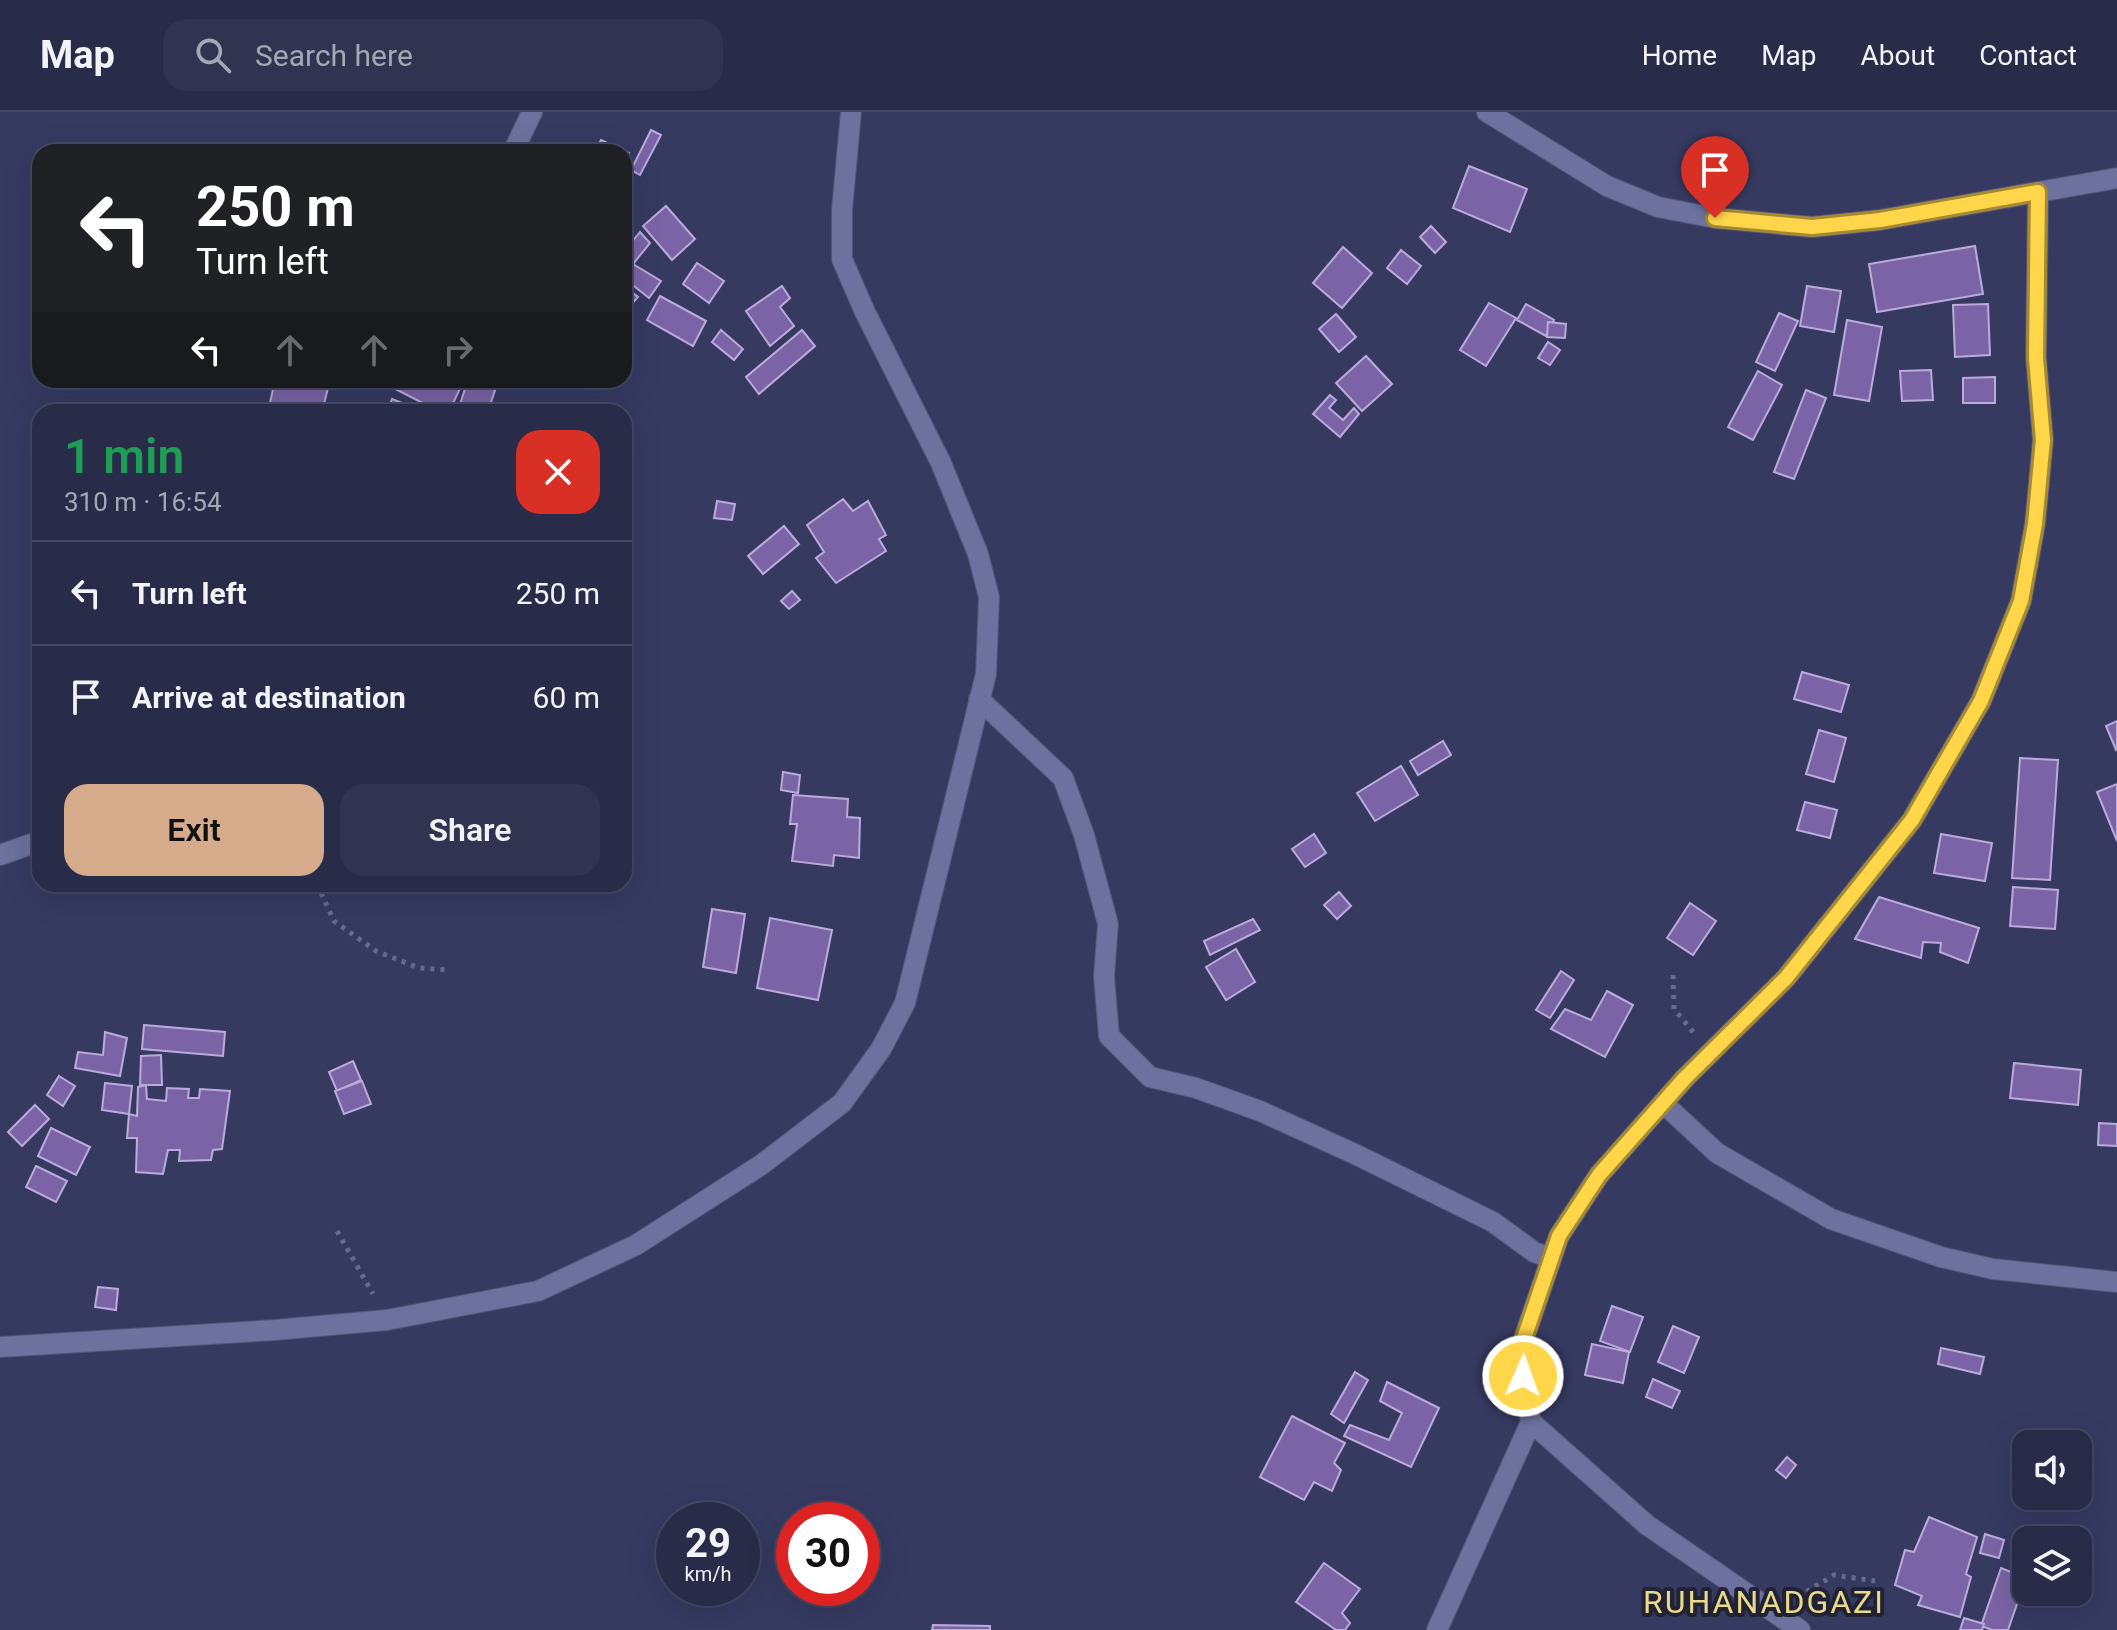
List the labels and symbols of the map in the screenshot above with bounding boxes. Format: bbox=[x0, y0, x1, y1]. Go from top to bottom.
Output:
pin bbox=[1681, 136, 1749, 218]
position arrow bbox=[1481, 1334, 1565, 1418]
speed limit sign: 30 bbox=[776, 1502, 880, 1606]
district label: RUHANADGAZI bbox=[1643, 1583, 1885, 1621]

